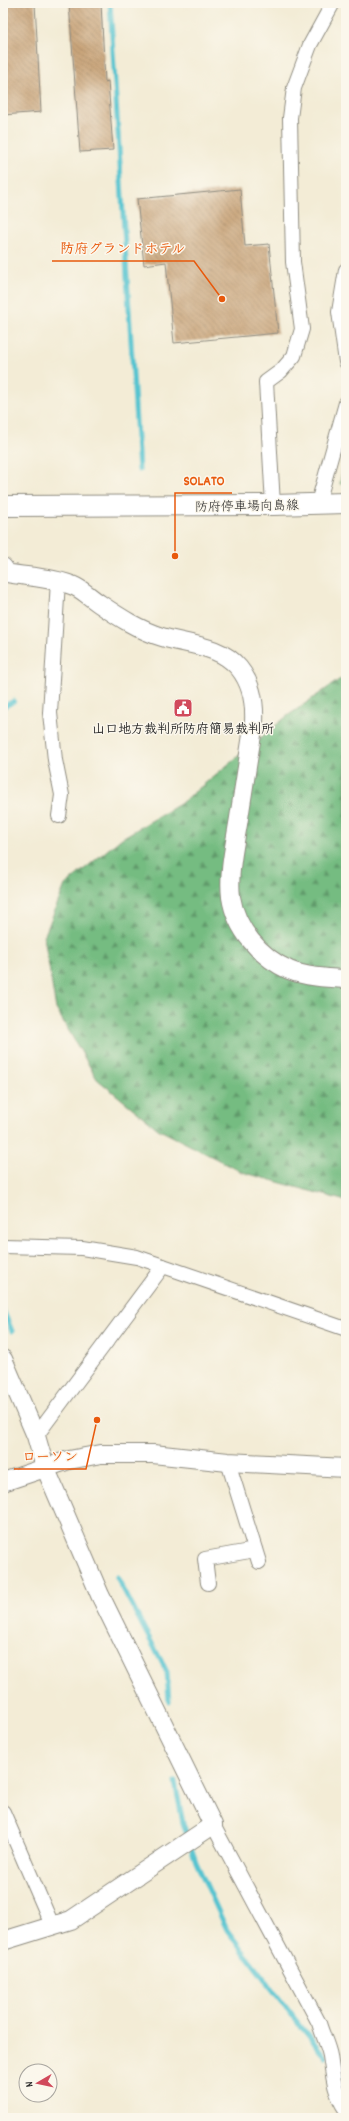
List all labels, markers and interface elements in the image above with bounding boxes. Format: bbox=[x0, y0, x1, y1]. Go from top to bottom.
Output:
callout: 防府グランドホテル bbox=[52, 235, 194, 261]
text: 防府グランドホテル bbox=[60, 240, 186, 260]
callout: SOLATO bbox=[175, 467, 232, 493]
text: SOLATO bbox=[183, 472, 225, 492]
street label: 防府停車場向島線 bbox=[195, 497, 300, 518]
public building icon: 山口地方裁判所防府簡易裁判所 bbox=[172, 697, 194, 719]
place label: 山口地方裁判所防府簡易裁判所 bbox=[92, 721, 274, 740]
callout: ローソン bbox=[14, 1443, 86, 1469]
text: ローソン bbox=[22, 1448, 78, 1468]
north arrow bbox=[18, 2063, 58, 2103]
text: N bbox=[22, 2080, 38, 2088]

